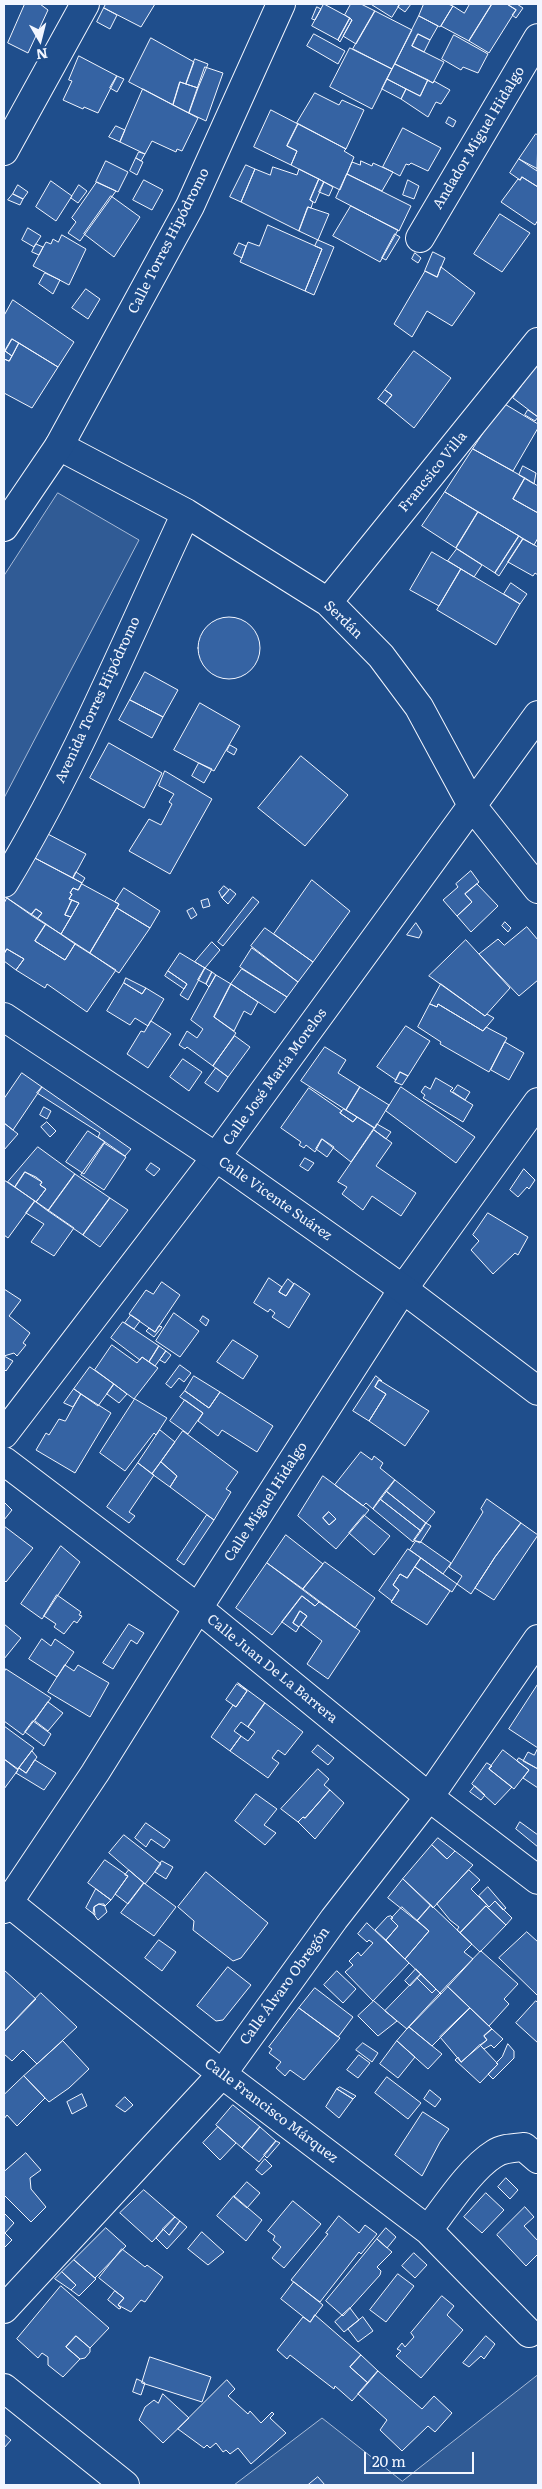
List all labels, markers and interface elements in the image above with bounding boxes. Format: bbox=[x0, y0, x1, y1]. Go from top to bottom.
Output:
north arrow bbox=[15, 15, 65, 65]
text: N bbox=[35, 44, 49, 66]
street label: Andador Miguel Hidalgo bbox=[430, 63, 528, 213]
street label: Calle Torres Hipódromo bbox=[125, 165, 213, 317]
street label: Francsico Villa bbox=[395, 428, 471, 516]
street label: Serdán bbox=[320, 598, 366, 642]
street label: Avenida Torres Hipódromo bbox=[52, 614, 144, 786]
street label: Calle José María Morelos bbox=[220, 1005, 330, 1149]
street label: Calle Vicente Suárez bbox=[215, 1153, 335, 1245]
street label: Calle Miguel Hidalgo bbox=[221, 1439, 311, 1565]
street label: Calle Juan De La Barrera bbox=[203, 1611, 341, 1727]
street label: Calle Álvaro Obregón bbox=[237, 1924, 333, 2048]
street label: Calle Francisco Márquez bbox=[201, 2055, 341, 2167]
scale bar bbox=[367, 2442, 477, 2474]
text: 20 m bbox=[372, 2449, 406, 2472]

